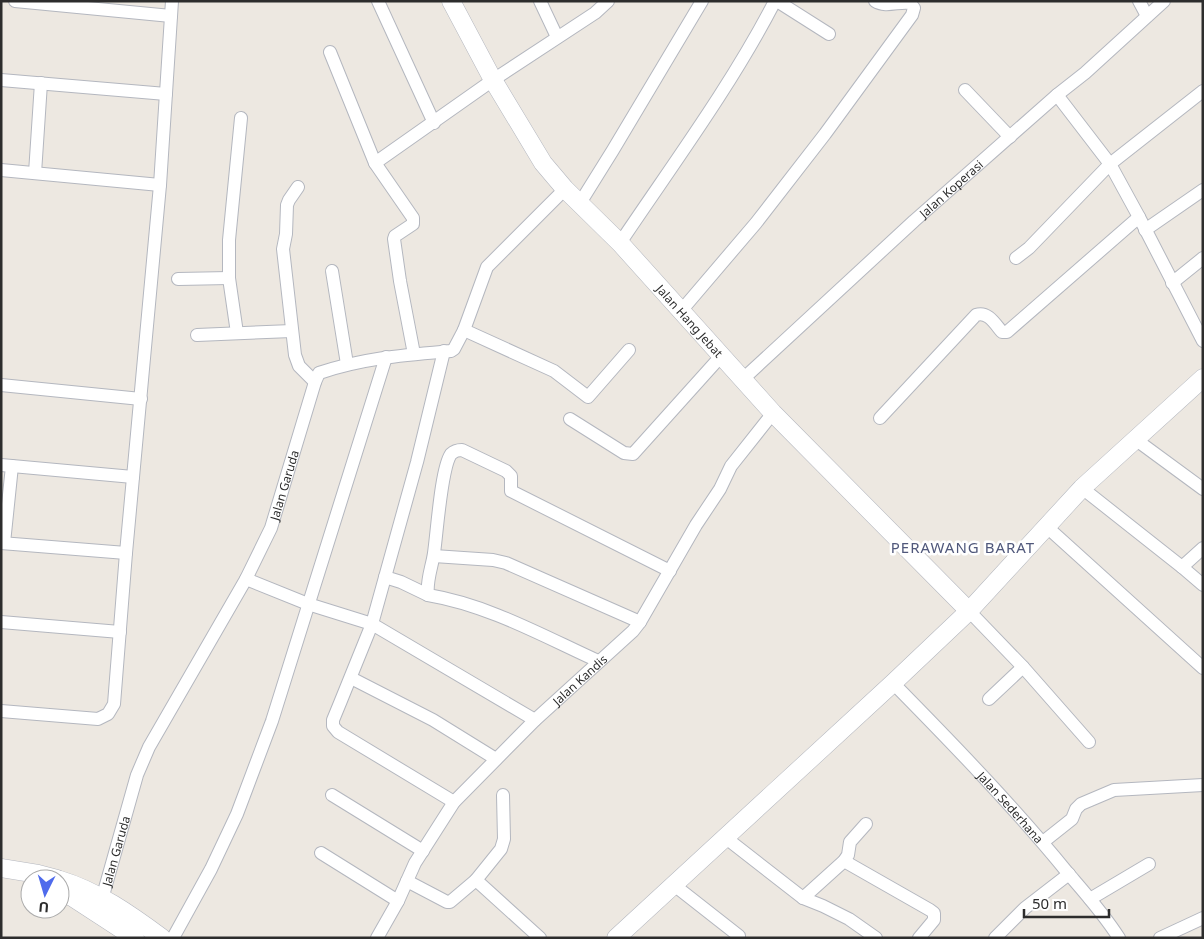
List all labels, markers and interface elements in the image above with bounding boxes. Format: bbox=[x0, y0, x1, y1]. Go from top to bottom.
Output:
street label: Jalan Koperasi bbox=[915, 156, 986, 222]
street label: Jalan Hang Jebat bbox=[652, 280, 728, 361]
street label: Jalan Garuda bbox=[265, 448, 303, 523]
district label: PERAWANG BARAT bbox=[891, 537, 1035, 557]
street label: Jalan Kandis bbox=[548, 650, 611, 709]
street label: Jalan Sederhana bbox=[973, 767, 1047, 847]
street label: Jalan Garuda bbox=[97, 814, 134, 889]
north arrow bbox=[20, 869, 70, 919]
scale bar bbox=[1024, 886, 1109, 918]
text: 50 m bbox=[1032, 893, 1067, 913]
text: U bbox=[38, 898, 50, 917]

